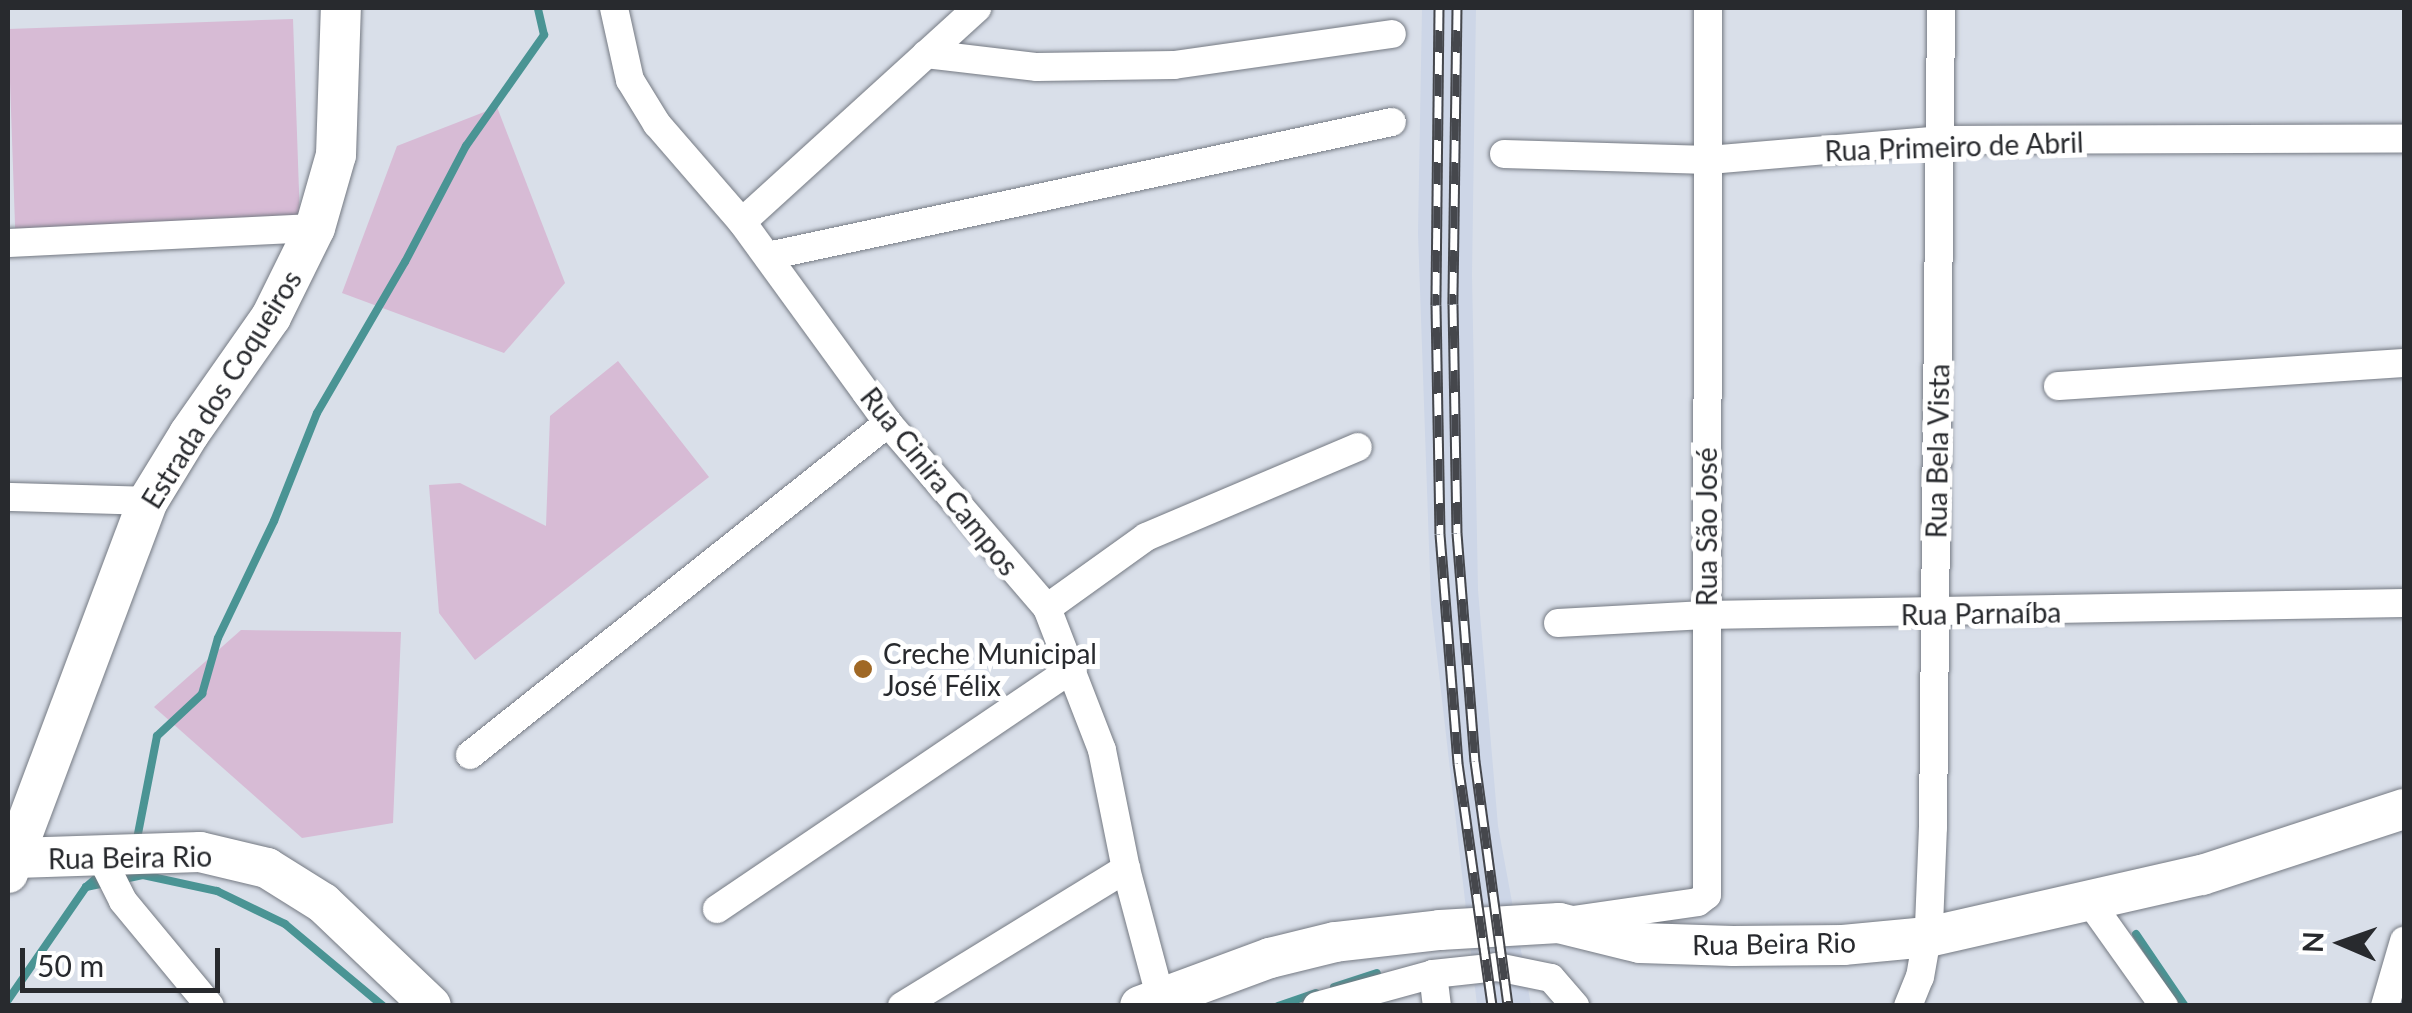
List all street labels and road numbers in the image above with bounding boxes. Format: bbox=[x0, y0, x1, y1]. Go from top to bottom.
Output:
street label: Rua Primeiro de Abril bbox=[1823, 125, 2085, 167]
street label: Estrada dos Coqueiros bbox=[134, 264, 308, 514]
street label: Rua Bela Vista bbox=[1919, 363, 1955, 539]
street label: Rua Cinira Campos bbox=[854, 380, 1026, 582]
street label: Rua São José bbox=[1689, 447, 1723, 607]
street label: Rua Parnaíba bbox=[1900, 595, 2062, 631]
street label: Rua Beira Rio bbox=[48, 839, 212, 875]
street label: Rua Beira Rio bbox=[1692, 925, 1856, 961]

